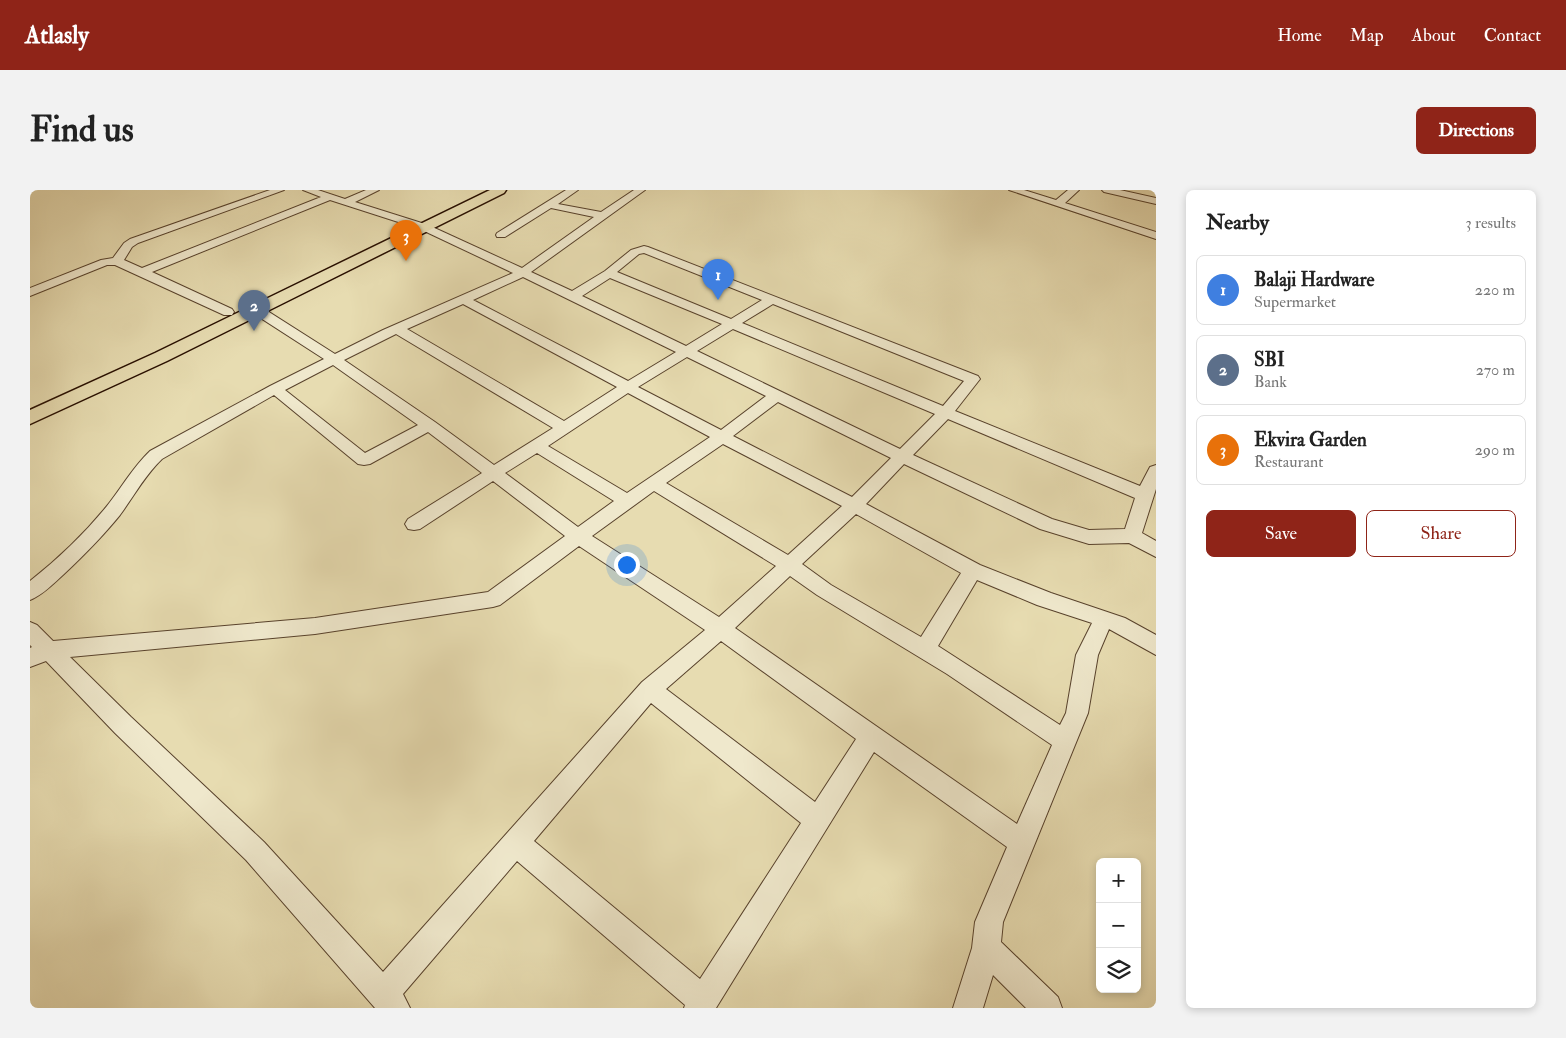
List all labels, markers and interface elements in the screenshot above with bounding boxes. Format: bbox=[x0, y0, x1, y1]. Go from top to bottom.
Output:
text: Atlasly bbox=[25, 20, 89, 51]
text: Home bbox=[1277, 24, 1322, 47]
text: Map bbox=[1350, 24, 1384, 47]
text: About bbox=[1412, 24, 1456, 47]
text: Contact bbox=[1484, 24, 1541, 47]
button: Directions bbox=[1416, 107, 1536, 154]
text: Find us bbox=[30, 108, 134, 152]
text: Nearby bbox=[1206, 209, 1269, 236]
text: 3 results bbox=[1465, 213, 1516, 233]
pin: 3 bbox=[390, 220, 422, 261]
pin: 1 bbox=[702, 259, 734, 300]
text: Balaji Hardware bbox=[1254, 268, 1374, 292]
text: 1 bbox=[1220, 280, 1226, 300]
text: 220 m bbox=[1475, 280, 1515, 300]
pin: 2 bbox=[238, 290, 270, 331]
text: Supermarket bbox=[1254, 292, 1336, 312]
text: SBI bbox=[1254, 348, 1285, 372]
text: 2 bbox=[1219, 360, 1227, 380]
text: 270 m bbox=[1476, 360, 1515, 380]
text: Bank bbox=[1254, 372, 1287, 392]
text: Ekvira Garden bbox=[1254, 428, 1367, 452]
text: 3 bbox=[1220, 440, 1226, 460]
text: 290 m bbox=[1475, 440, 1515, 460]
text: Restaurant bbox=[1254, 452, 1323, 472]
button: Save bbox=[1206, 510, 1356, 557]
button: Share bbox=[1366, 510, 1516, 557]
your location bbox=[614, 552, 640, 578]
map controls bbox=[1096, 858, 1141, 993]
button: + bbox=[1096, 858, 1141, 903]
button: − bbox=[1096, 903, 1141, 948]
button: layers bbox=[1096, 948, 1141, 993]

